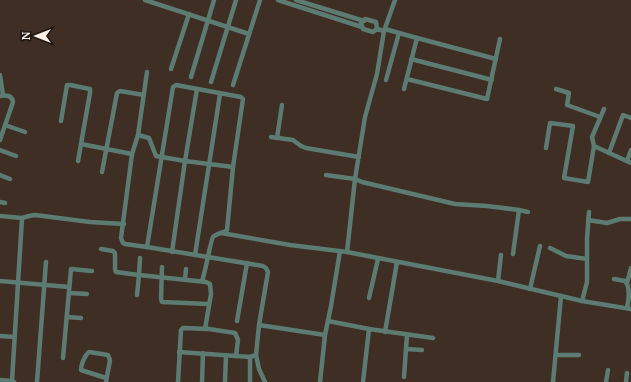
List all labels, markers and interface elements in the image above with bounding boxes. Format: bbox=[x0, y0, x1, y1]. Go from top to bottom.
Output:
north arrow bbox=[16, 16, 56, 56]
text: N bbox=[18, 31, 33, 40]

